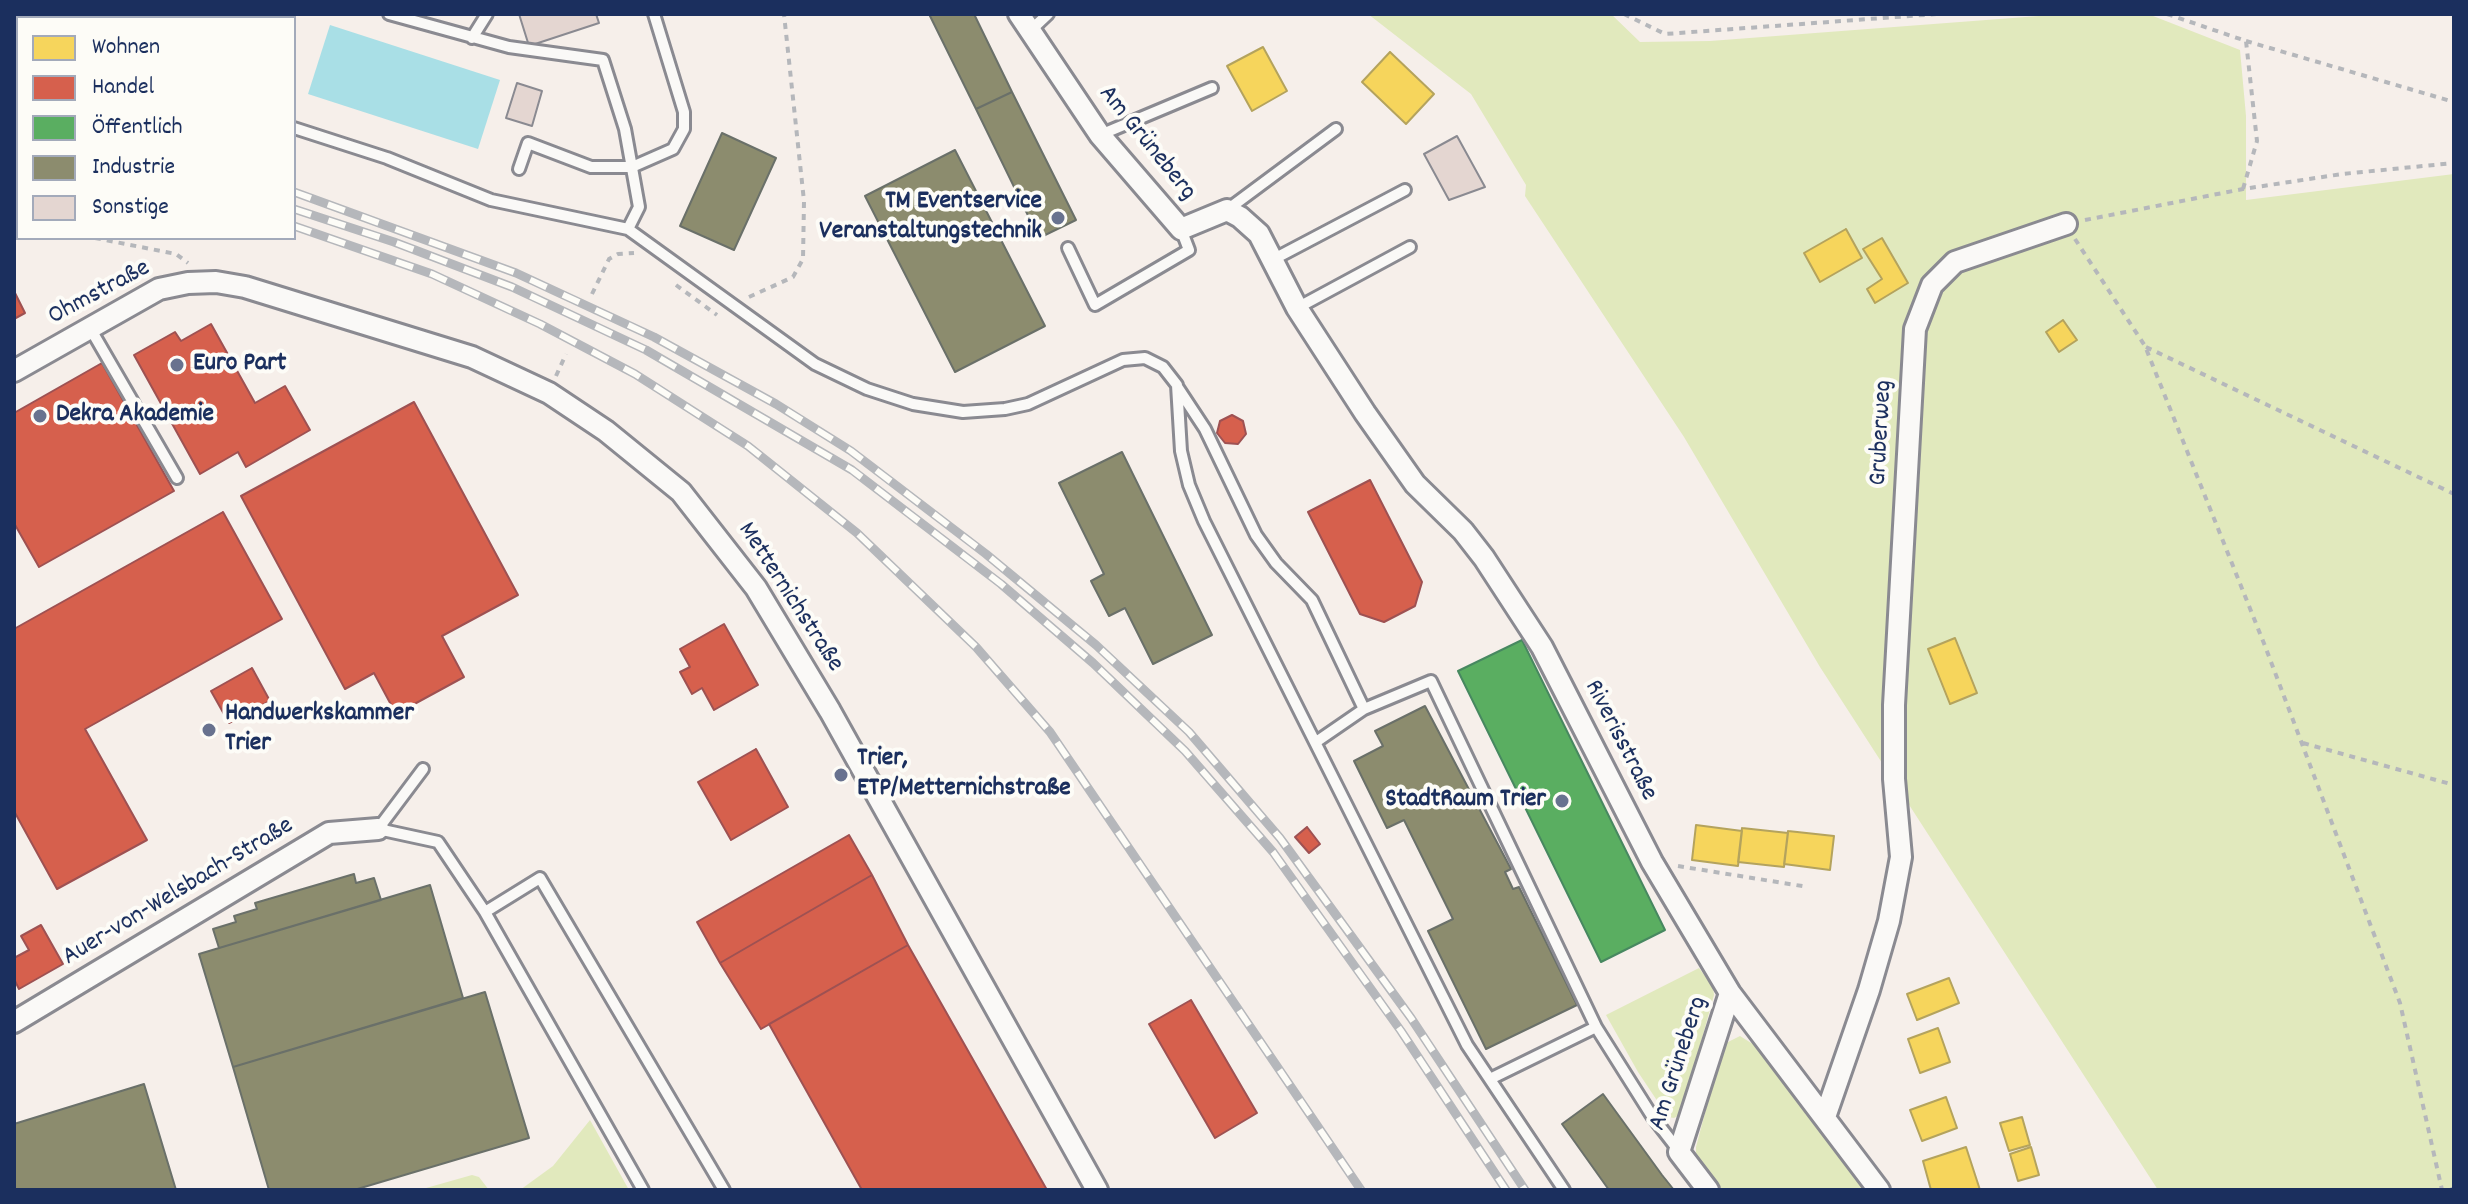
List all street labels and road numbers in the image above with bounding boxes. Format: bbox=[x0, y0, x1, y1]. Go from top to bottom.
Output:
street label: Am Grüneberg bbox=[1090, 80, 1202, 208]
street label: Ohmstraße bbox=[44, 254, 156, 334]
street label: Gruberweg bbox=[1865, 379, 1901, 487]
street label: Metternichstraße bbox=[729, 517, 849, 679]
street label: Riverisstraße bbox=[1575, 675, 1663, 807]
street label: Auer-von-Welsbach-Straße bbox=[58, 812, 300, 974]
street label: Am Grüneberg bbox=[1644, 993, 1716, 1135]

